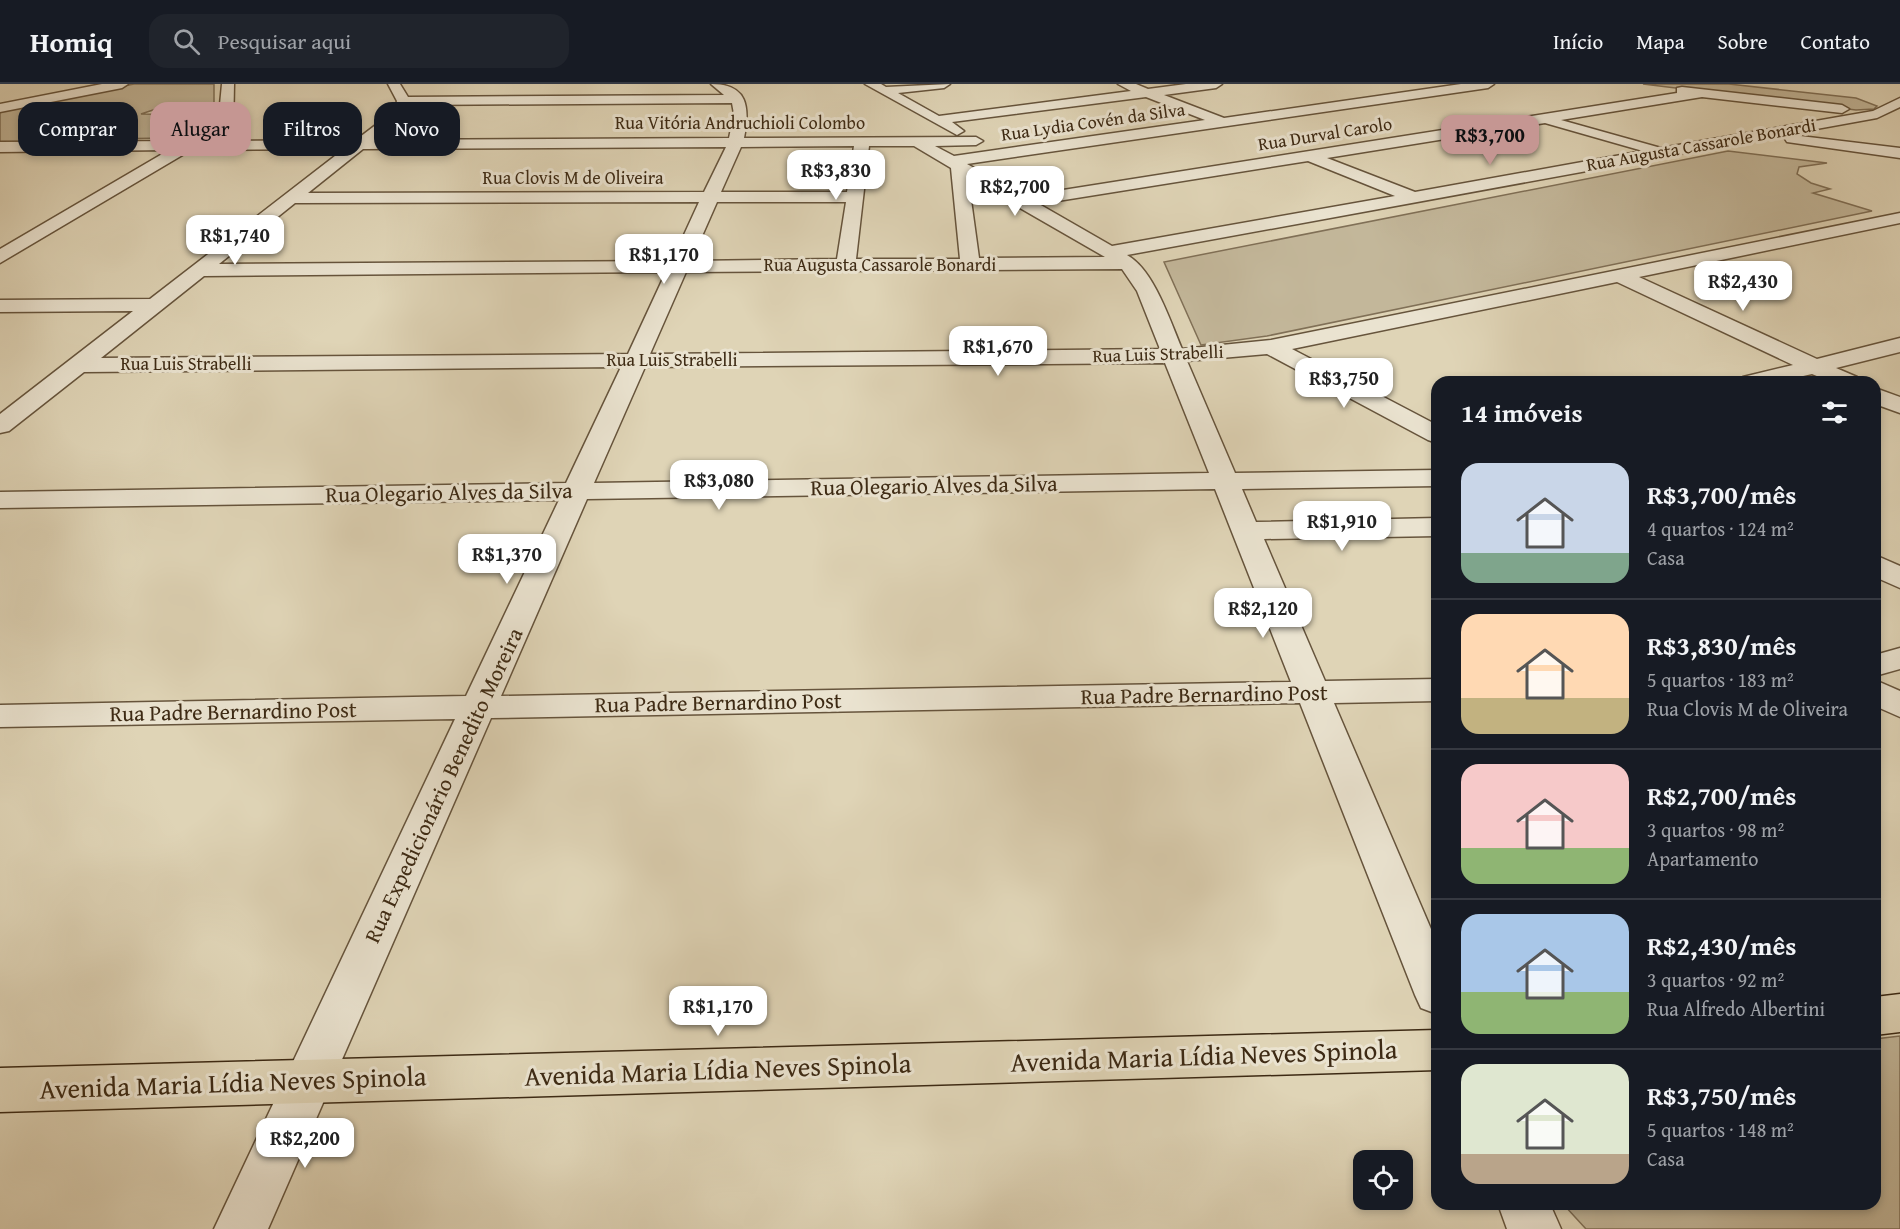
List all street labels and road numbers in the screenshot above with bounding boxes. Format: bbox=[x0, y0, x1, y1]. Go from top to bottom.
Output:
street label: Rua Lydia Covén da Silva bbox=[999, 95, 1187, 148]
street label: Rua Vitória Andruchioli Colombo bbox=[615, 109, 865, 136]
street label: Rua Durval Carolo bbox=[1256, 110, 1394, 157]
street label: Rua Augusta Cassarole Bonardi bbox=[1584, 111, 1818, 178]
street label: Rua Clovis M de Oliveira bbox=[483, 164, 664, 191]
street label: Rua Augusta Cassarole Bonardi bbox=[764, 251, 996, 278]
street label: Rua Luis Strabelli bbox=[1092, 338, 1224, 369]
street label: Rua Luis Strabelli bbox=[606, 346, 738, 373]
street label: Rua Luis Strabelli bbox=[120, 350, 252, 377]
street label: Rua Olegario Alves da Silva bbox=[810, 467, 1058, 503]
street label: Rua Olegario Alves da Silva bbox=[325, 474, 573, 510]
street label: Rua Expedicionário Benedito Moreira bbox=[356, 622, 531, 948]
street label: Rua Padre Bernardino Post bbox=[1080, 676, 1328, 712]
street label: Rua Padre Bernardino Post bbox=[594, 684, 842, 720]
street label: Rua Padre Bernardino Post bbox=[109, 693, 357, 729]
street label: Avenida Maria Lídia Neves Spinola bbox=[1010, 1028, 1398, 1082]
street label: Avenida Maria Lídia Neves Spinola bbox=[524, 1042, 912, 1096]
street label: Avenida Maria Lídia Neves Spinola bbox=[39, 1055, 427, 1109]

